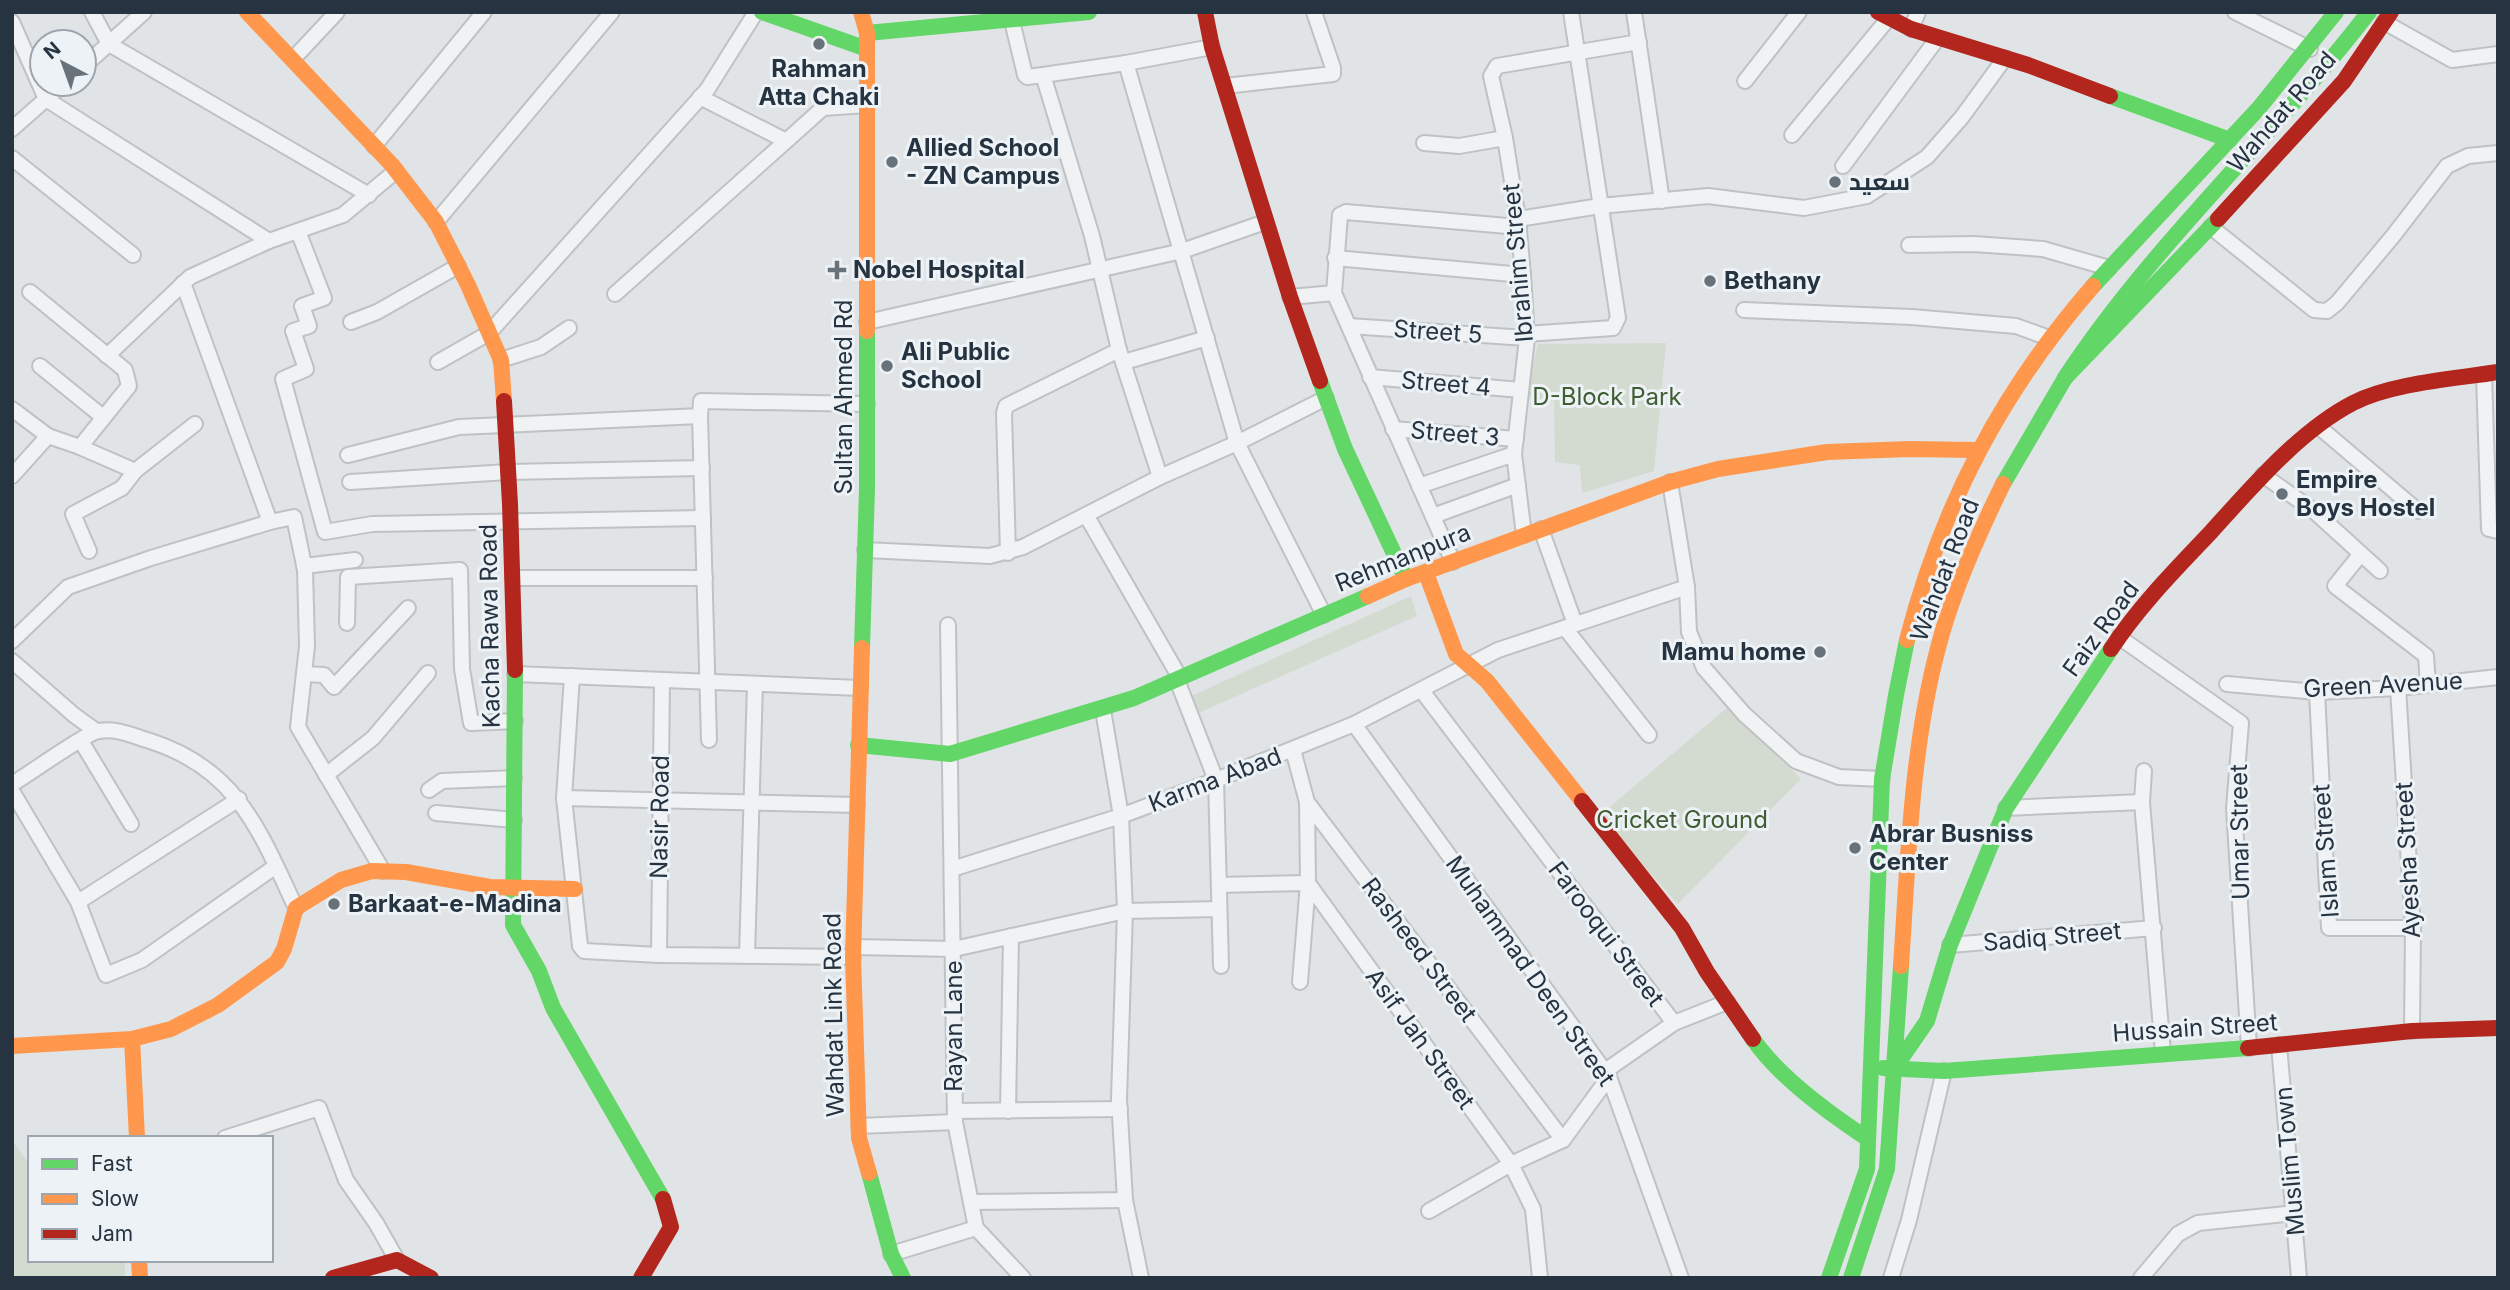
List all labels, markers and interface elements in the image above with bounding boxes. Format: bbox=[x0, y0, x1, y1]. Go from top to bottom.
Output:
north arrow bbox=[28, 28, 98, 98]
marker: Rahman Atta Chaki bbox=[811, 36, 827, 52]
text: N bbox=[39, 37, 65, 64]
street label: Wahdat Road bbox=[2221, 45, 2342, 178]
place label: Rahman Atta Chaki bbox=[759, 54, 879, 111]
place label: Allied School - ZN Campus bbox=[906, 133, 1060, 190]
marker: Allied School - ZN Campus bbox=[884, 154, 900, 170]
place label: سعید bbox=[1849, 167, 1910, 196]
marker: سعید bbox=[1827, 174, 1843, 190]
street label: Ibrahim Street bbox=[1496, 182, 1539, 344]
place label: Nobel Hospital bbox=[853, 255, 1025, 284]
marker: Nobel Hospital bbox=[827, 260, 847, 280]
place label: Bethany bbox=[1724, 266, 1821, 295]
marker: Bethany bbox=[1702, 273, 1718, 289]
street label: Sultan Ahmed Rd bbox=[829, 299, 858, 495]
street label: Street 5 bbox=[1393, 314, 1483, 349]
place label: Ali Public School bbox=[901, 337, 1010, 394]
marker: Ali Public School bbox=[879, 358, 895, 374]
street label: Street 4 bbox=[1400, 365, 1492, 402]
park label: D-Block Park bbox=[1532, 382, 1682, 411]
street label: Street 3 bbox=[1409, 415, 1501, 452]
place label: Empire Boys Hostel bbox=[2296, 465, 2435, 522]
marker: Empire Boys Hostel bbox=[2274, 486, 2290, 502]
street label: Wahdat Road bbox=[1904, 494, 1985, 645]
street label: Rehmanpura bbox=[1331, 517, 1475, 598]
street label: Kacha Rawa Road bbox=[473, 524, 506, 728]
street label: Faiz Road bbox=[2056, 575, 2145, 682]
place label: Mamu home bbox=[1661, 637, 1806, 666]
marker: Mamu home bbox=[1812, 644, 1828, 660]
street label: Green Avenue bbox=[2302, 666, 2464, 703]
street label: Karma Abad bbox=[1144, 741, 1285, 818]
street label: Nasir Road bbox=[644, 755, 675, 879]
street label: Umar Street bbox=[2224, 764, 2255, 900]
street label: Ayesha Street bbox=[2389, 781, 2426, 939]
street label: Islam Street bbox=[2306, 783, 2345, 919]
park label: Cricket Ground bbox=[1596, 805, 1768, 834]
place label: Abrar Busniss Center bbox=[1869, 819, 2033, 876]
marker: Abrar Busniss Center bbox=[1847, 840, 1863, 856]
street label: Muhammad Deen Street bbox=[1440, 850, 1621, 1092]
street label: Farooqui Street bbox=[1543, 856, 1670, 1012]
street label: Rasheed Street bbox=[1356, 872, 1483, 1028]
place label: Barkaat-e-Madina bbox=[348, 889, 562, 918]
marker: Barkaat-e-Madina bbox=[326, 896, 342, 912]
street label: Wahdat Link Road bbox=[817, 913, 850, 1117]
street label: Sadiq Street bbox=[1982, 916, 2122, 957]
street label: Rayan Lane bbox=[939, 960, 968, 1092]
street label: Asif Jah Street bbox=[1360, 963, 1481, 1115]
street label: Hussain Street bbox=[2111, 1007, 2279, 1048]
street label: Muslim Town bbox=[2269, 1085, 2310, 1237]
legend bbox=[28, 1136, 273, 1262]
text: Fast bbox=[91, 1151, 133, 1176]
text: Slow bbox=[91, 1186, 139, 1211]
text: Jam bbox=[91, 1221, 133, 1246]

